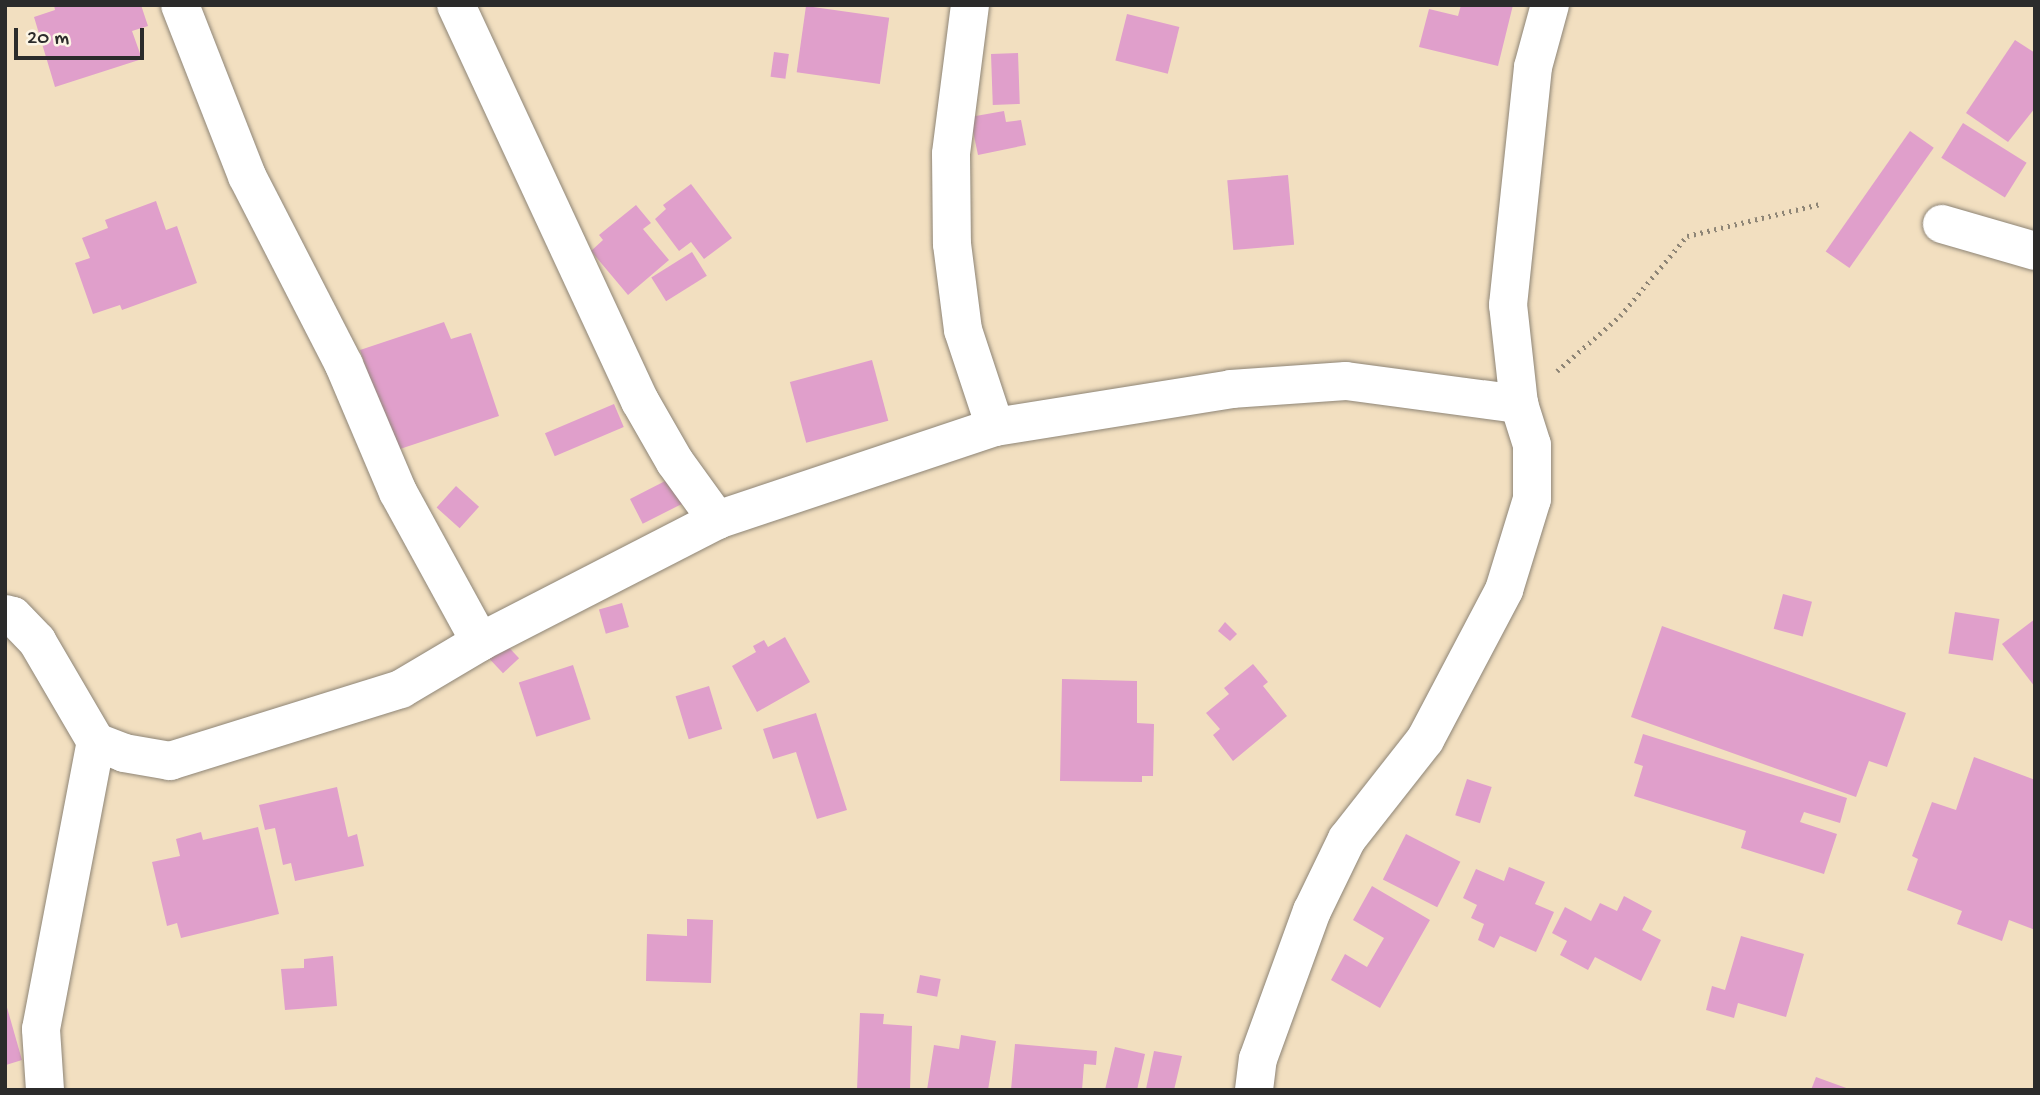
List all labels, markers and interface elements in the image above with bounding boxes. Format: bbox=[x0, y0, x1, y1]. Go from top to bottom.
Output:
scale bar bbox=[18, 14, 147, 58]
text: 20 m bbox=[27, 27, 69, 52]

